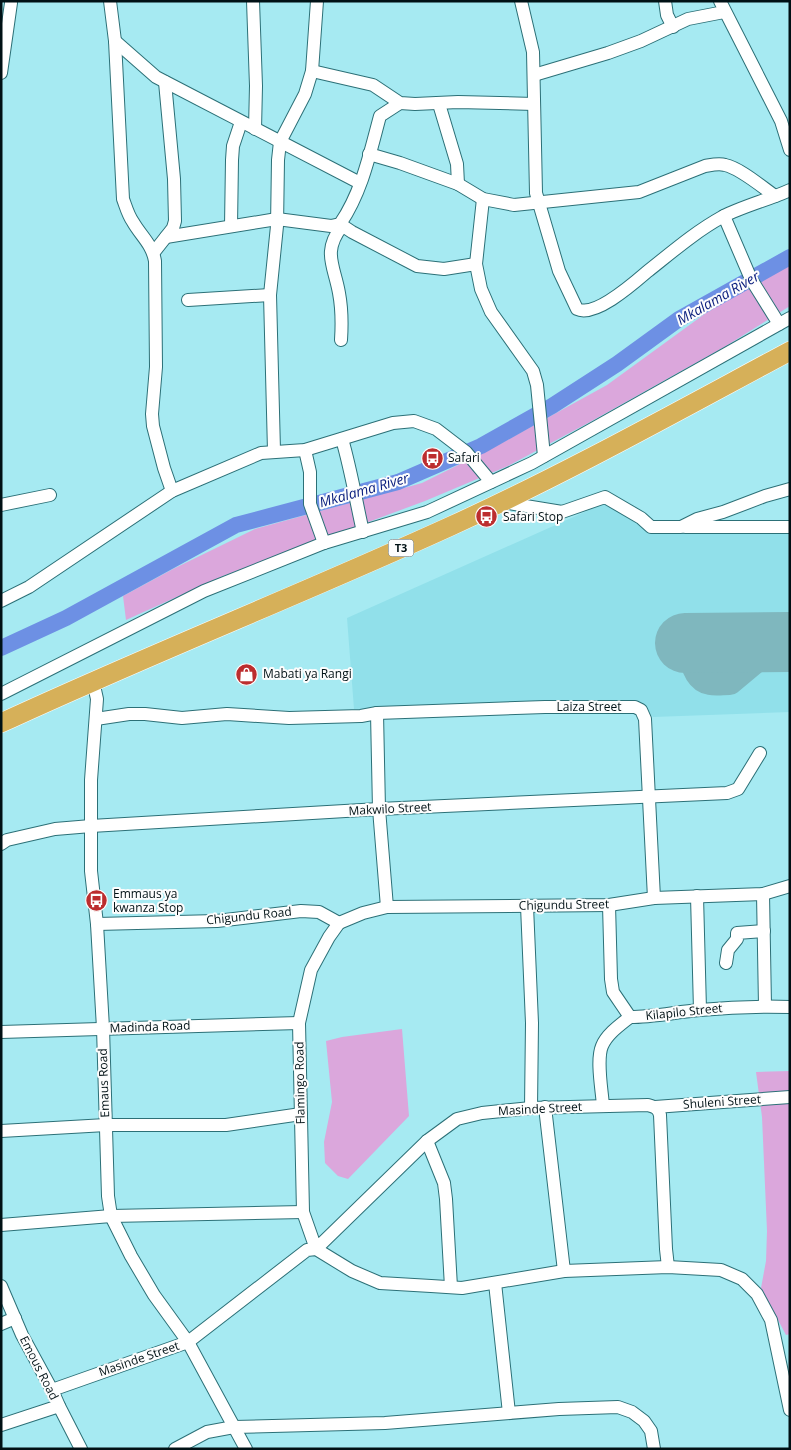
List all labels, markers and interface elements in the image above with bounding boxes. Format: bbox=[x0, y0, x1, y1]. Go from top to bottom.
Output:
water label: Mkalama River bbox=[673, 266, 763, 329]
bus stop icon: Safari bbox=[420, 446, 444, 470]
place label: Safari bbox=[448, 449, 480, 466]
water label: Mkalama River bbox=[317, 468, 411, 511]
bus stop icon: Safari Stop bbox=[475, 505, 499, 529]
place label: Safari Stop bbox=[503, 508, 563, 525]
road number: T3 bbox=[388, 540, 414, 556]
shop icon: Mabati ya Rangi bbox=[235, 662, 259, 686]
place label: Mabati ya Rangi bbox=[263, 665, 352, 682]
street label: Laiza Street bbox=[557, 698, 621, 715]
street label: Makwilo Street bbox=[348, 798, 432, 819]
place label: Emmaus ya kwanza Stop bbox=[113, 885, 183, 916]
bus stop icon: Emmaus ya kwanza Stop bbox=[85, 889, 109, 913]
street label: Chigundu Street bbox=[519, 895, 609, 914]
street label: Chigundu Road bbox=[205, 903, 292, 928]
street label: Kilapilo Street bbox=[645, 999, 723, 1024]
street label: Madinda Road bbox=[109, 1017, 191, 1036]
street label: Flamingo Road bbox=[290, 1041, 309, 1125]
street label: Emaus Road bbox=[94, 1048, 113, 1118]
street label: Shuleni Street bbox=[682, 1090, 762, 1113]
street label: Masinde Street bbox=[497, 1098, 583, 1119]
street label: Emous Road bbox=[16, 1333, 63, 1403]
street label: Masinde Street bbox=[96, 1337, 181, 1380]

